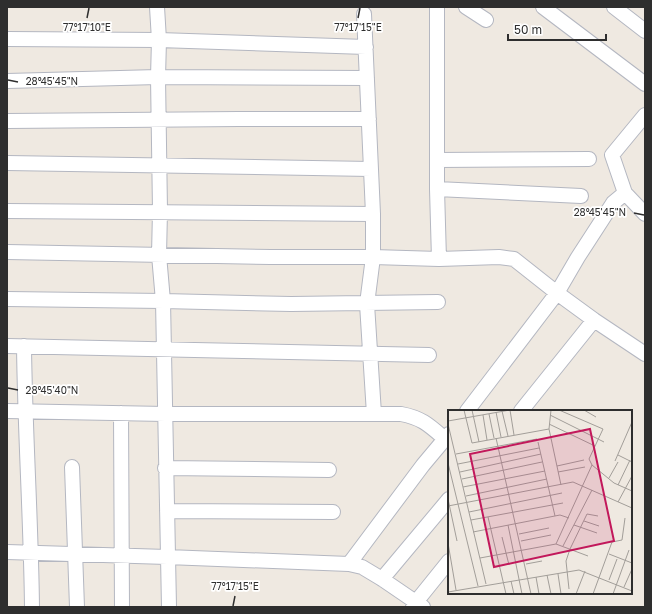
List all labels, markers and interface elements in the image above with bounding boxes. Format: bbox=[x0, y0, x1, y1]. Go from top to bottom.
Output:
scale bar bbox=[508, 16, 606, 42]
text: 77°17'10"E bbox=[63, 21, 111, 33]
text: 77°17'15"E bbox=[334, 21, 382, 33]
text: 50 m bbox=[514, 22, 542, 37]
text: 28°45'45"N bbox=[26, 75, 78, 87]
text: 28°45'45"N bbox=[574, 206, 626, 218]
text: 28°45'40"N bbox=[26, 384, 78, 396]
inset map bbox=[448, 410, 632, 594]
text: 77°17'15"E bbox=[211, 580, 259, 592]

